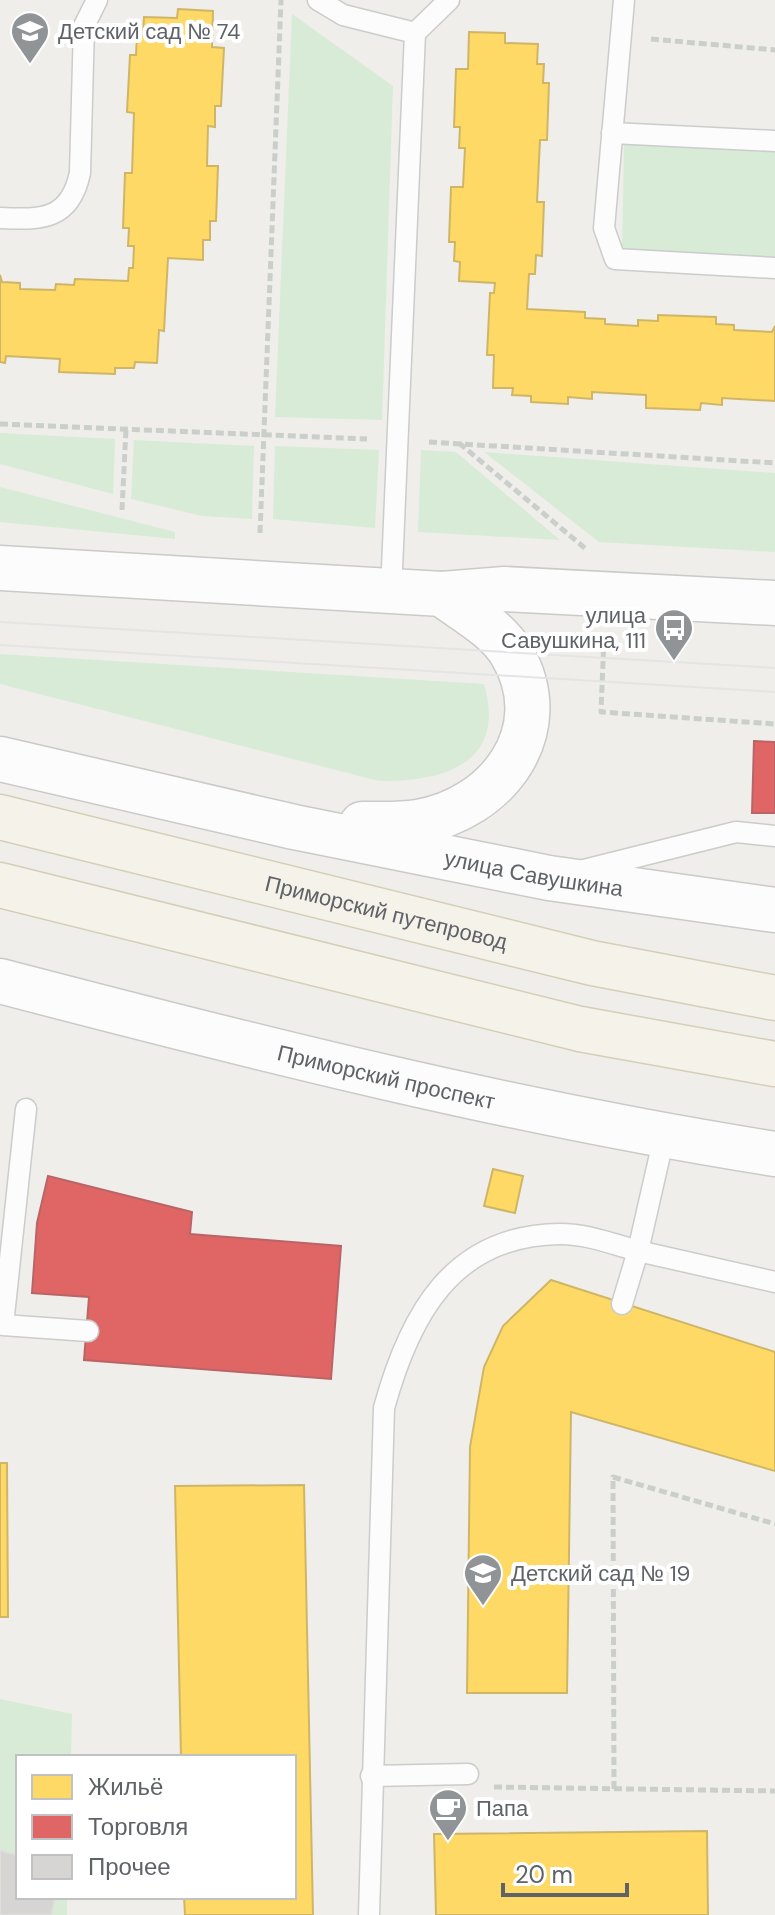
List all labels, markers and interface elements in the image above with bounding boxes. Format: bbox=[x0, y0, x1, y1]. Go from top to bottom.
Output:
school or university icon: Детский сад № 74 bbox=[9, 10, 51, 65]
place label: Детский сад № 74 bbox=[58, 17, 240, 46]
place label: улица Савушкина, 111 bbox=[501, 601, 647, 655]
bus stop icon: улица Савушкина, 111 bbox=[653, 607, 695, 662]
street label: улица Савушкина bbox=[442, 843, 626, 903]
street label: Приморский путепровод bbox=[262, 869, 511, 957]
street label: Приморский проспект bbox=[274, 1038, 498, 1116]
school or university icon: Детский сад № 19 bbox=[462, 1552, 504, 1607]
place label: Детский сад № 19 bbox=[511, 1559, 690, 1588]
legend bbox=[16, 1755, 296, 1899]
text: Жильё bbox=[88, 1771, 163, 1802]
cafe icon: Папа bbox=[427, 1787, 469, 1842]
place label: Папа bbox=[476, 1794, 529, 1823]
text: Торговля bbox=[88, 1811, 188, 1842]
scale bar bbox=[503, 1847, 627, 1897]
text: Прочее bbox=[88, 1851, 171, 1882]
text: 20 m bbox=[515, 1859, 573, 1890]

